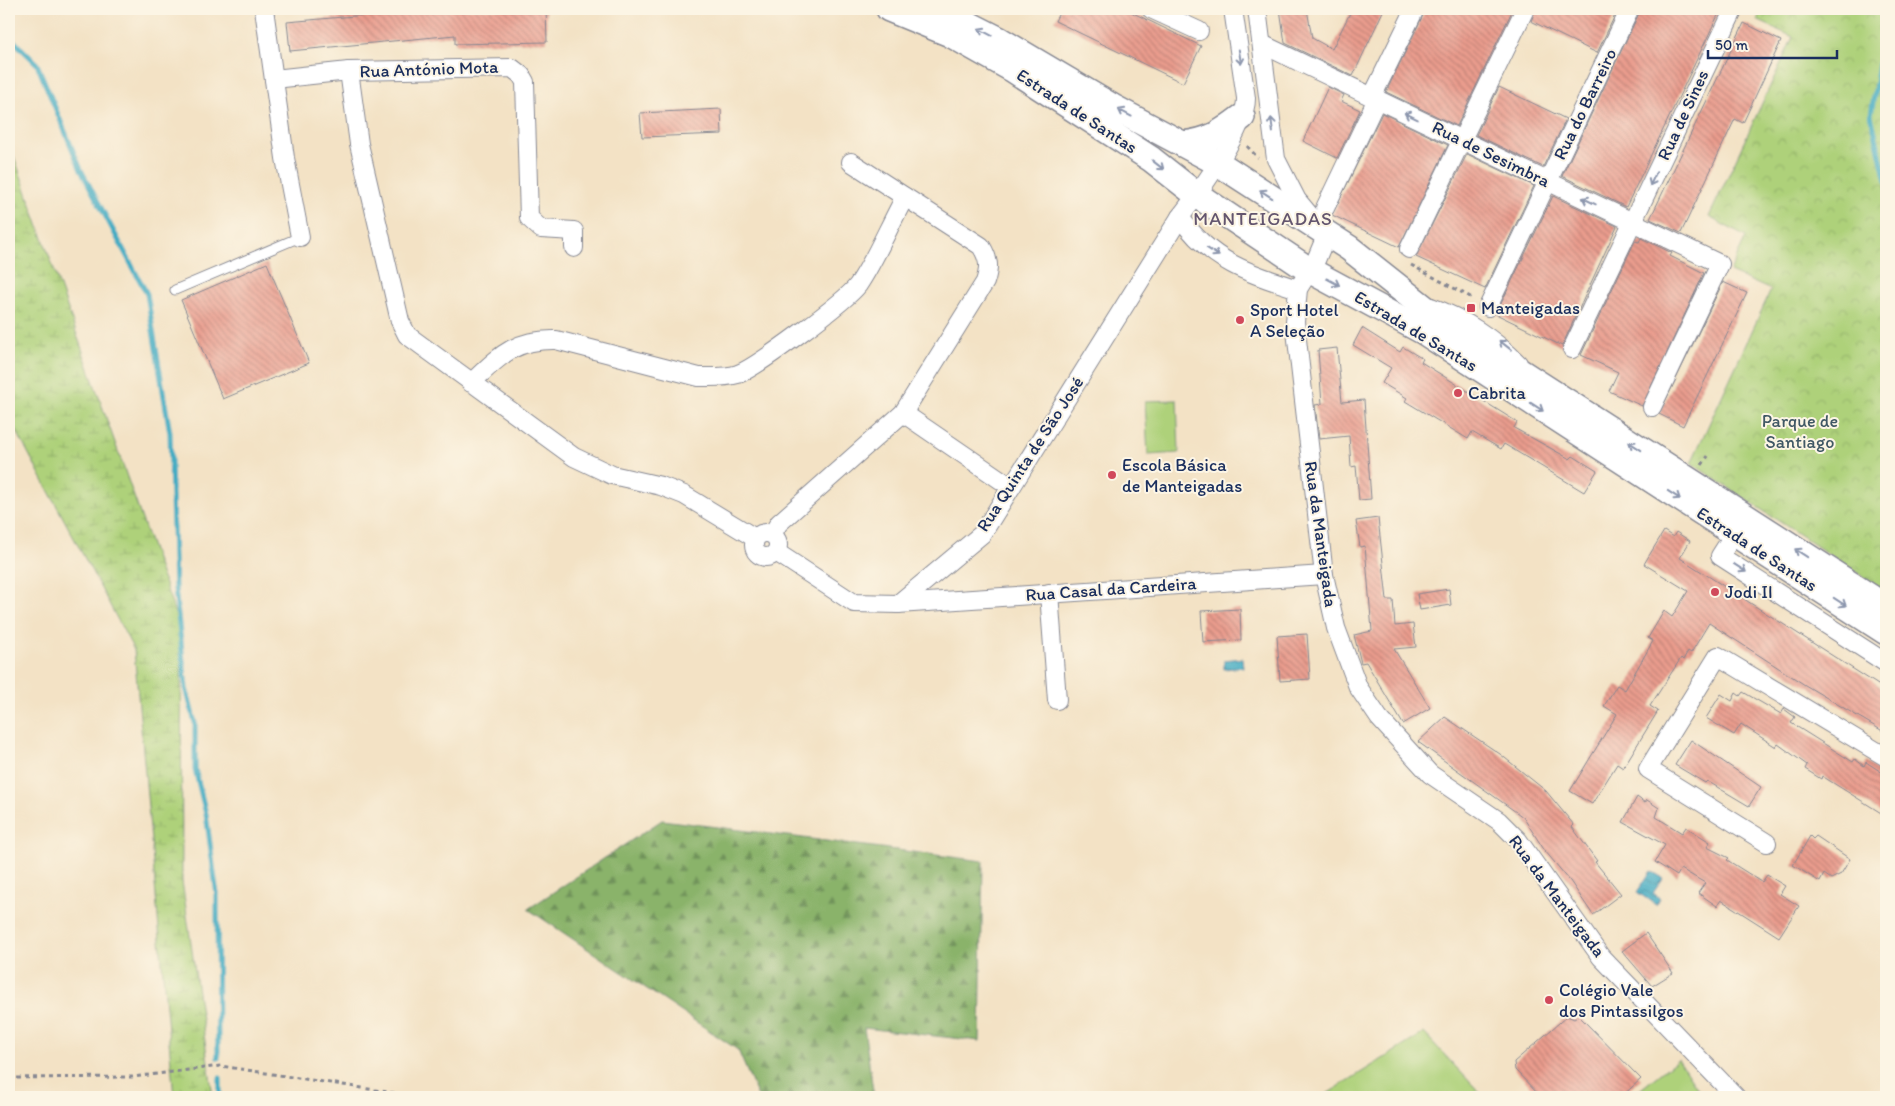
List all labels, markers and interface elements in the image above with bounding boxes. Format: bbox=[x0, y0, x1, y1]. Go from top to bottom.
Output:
one-way arrow bbox=[978, 26, 992, 36]
scale bar bbox=[1708, 28, 1836, 60]
text: 50 m bbox=[1715, 36, 1748, 54]
street label: Rua do Barreiro bbox=[1549, 45, 1621, 163]
one-way arrow bbox=[1235, 49, 1245, 65]
street label: Rua António Mota bbox=[359, 56, 499, 82]
street label: Estrada de Santas bbox=[1012, 64, 1142, 158]
street label: Rua de Sines bbox=[1652, 66, 1714, 164]
one-way arrow bbox=[1118, 108, 1133, 117]
one-way arrow bbox=[1404, 110, 1419, 120]
street label: Rua de Sesimbra bbox=[1428, 116, 1554, 192]
one-way arrow bbox=[1267, 118, 1277, 134]
one-way arrow bbox=[1151, 159, 1164, 170]
one-way arrow bbox=[1648, 172, 1658, 187]
one-way arrow bbox=[1259, 189, 1273, 199]
one-way arrow bbox=[1582, 196, 1597, 205]
district label: MANTEIGADAS bbox=[1193, 207, 1333, 230]
one-way arrow bbox=[1205, 247, 1219, 257]
one-way arrow bbox=[1325, 278, 1340, 288]
street label: Estrada de Santas bbox=[1350, 286, 1482, 376]
place label: Manteigadas bbox=[1481, 297, 1580, 319]
place label: Sport Hotel A Seleção bbox=[1250, 299, 1339, 342]
marker: Manteigadas bbox=[1465, 302, 1477, 314]
marker: Sport Hotel A Seleção bbox=[1234, 314, 1246, 326]
one-way arrow bbox=[1499, 339, 1512, 350]
street label: Rua Quinta de São José bbox=[972, 372, 1088, 536]
place label: Cabrita bbox=[1468, 382, 1526, 404]
marker: Cabrita bbox=[1452, 387, 1464, 399]
one-way arrow bbox=[1530, 402, 1544, 412]
park label: Parque de Santiago bbox=[1762, 410, 1838, 453]
one-way arrow bbox=[1628, 440, 1642, 451]
place label: Escola Básica de Manteigadas bbox=[1122, 454, 1242, 497]
street label: Rua da Manteigada bbox=[1300, 460, 1342, 609]
marker: Escola Básica de Manteigadas bbox=[1106, 469, 1118, 481]
one-way arrow bbox=[1666, 490, 1680, 500]
street label: Estrada de Santas bbox=[1692, 502, 1822, 596]
one-way arrow bbox=[1794, 547, 1808, 558]
one-way arrow bbox=[1732, 563, 1746, 573]
street label: Rua Casal da Cardeira bbox=[1025, 572, 1198, 606]
place label: Jodi II bbox=[1725, 581, 1773, 603]
marker: Jodi II bbox=[1709, 586, 1721, 598]
one-way arrow bbox=[1832, 598, 1846, 608]
street label: Rua da Manteigada bbox=[1504, 831, 1610, 961]
place label: Colégio Vale dos Pintassilgos bbox=[1559, 979, 1684, 1022]
marker: Colégio Vale dos Pintassilgos bbox=[1543, 994, 1555, 1006]

